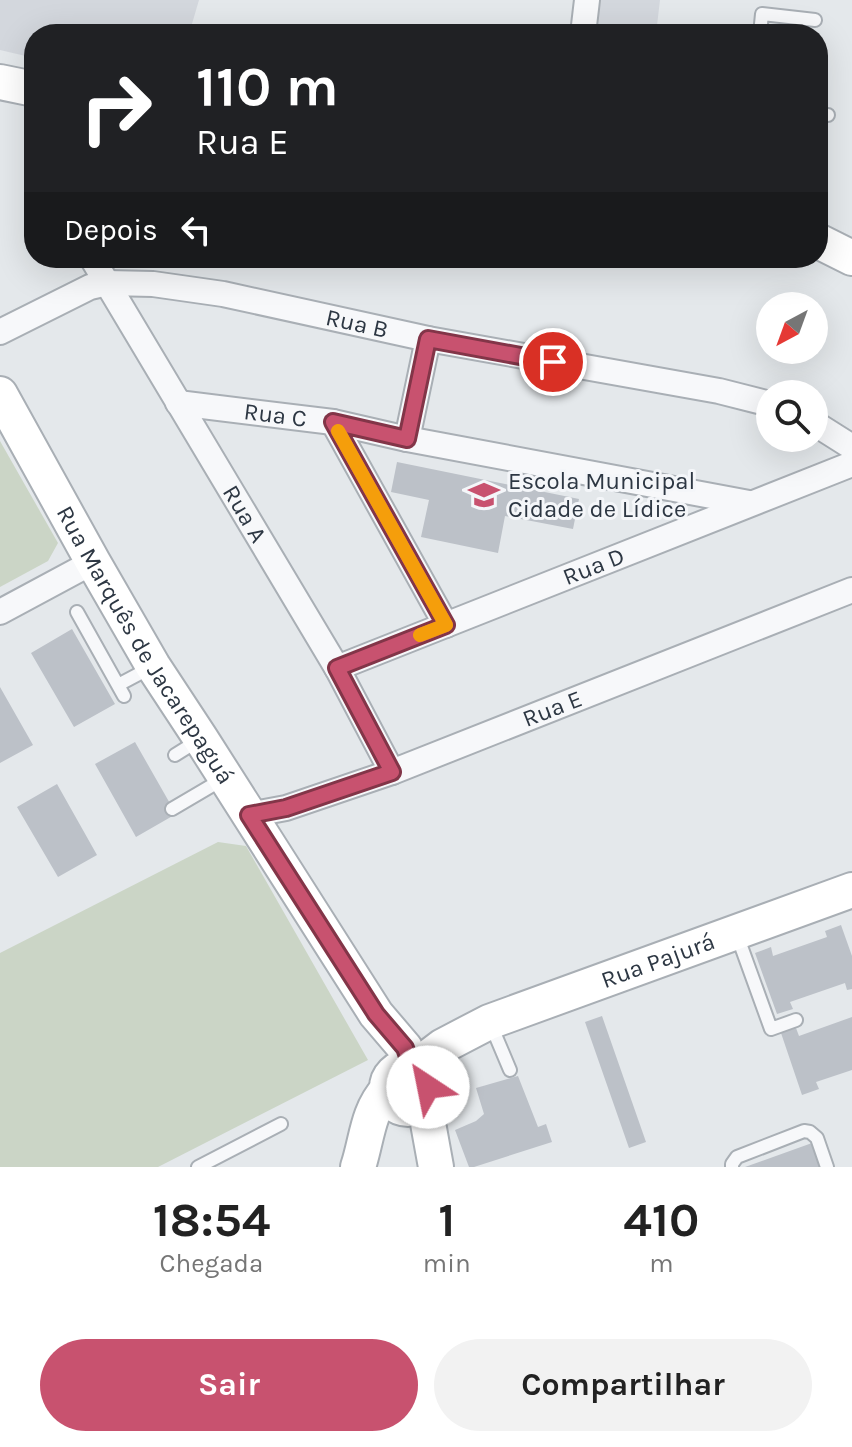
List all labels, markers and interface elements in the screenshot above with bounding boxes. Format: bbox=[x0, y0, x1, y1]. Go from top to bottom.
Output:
text: 110 m bbox=[196, 54, 339, 119]
icon: right bbox=[64, 56, 168, 160]
text: Rua E bbox=[196, 121, 288, 163]
icon: left bbox=[174, 208, 218, 252]
text: Depois bbox=[64, 212, 158, 248]
north arrow bbox=[756, 292, 828, 364]
map controls bbox=[756, 292, 828, 452]
street label: Rua B bbox=[323, 303, 391, 344]
pin bbox=[519, 328, 587, 396]
icon: arrive bbox=[531, 340, 575, 384]
button: search bbox=[756, 380, 828, 452]
street label: Rua C bbox=[242, 397, 308, 433]
place label: Escola Municipal Cidade de Lídice bbox=[508, 467, 695, 523]
school or university icon: Escola Municipal Cidade de Lídice bbox=[467, 478, 501, 512]
street label: Rua A bbox=[217, 480, 273, 548]
street label: Rua Marquês de Jacarepaguá bbox=[51, 501, 240, 789]
street label: Rua D bbox=[559, 542, 629, 591]
street label: Rua E bbox=[518, 684, 586, 733]
street label: Rua Pajurá bbox=[597, 927, 718, 994]
position arrow bbox=[386, 1045, 470, 1129]
text: 18:54 bbox=[153, 1192, 270, 1248]
text: 1 bbox=[438, 1192, 455, 1248]
text: 410 bbox=[623, 1192, 699, 1248]
text: Chegada bbox=[160, 1248, 263, 1279]
text: min bbox=[423, 1248, 471, 1279]
text: m bbox=[649, 1248, 673, 1279]
button: Sair bbox=[40, 1339, 418, 1431]
button: Compartilhar bbox=[434, 1339, 812, 1431]

